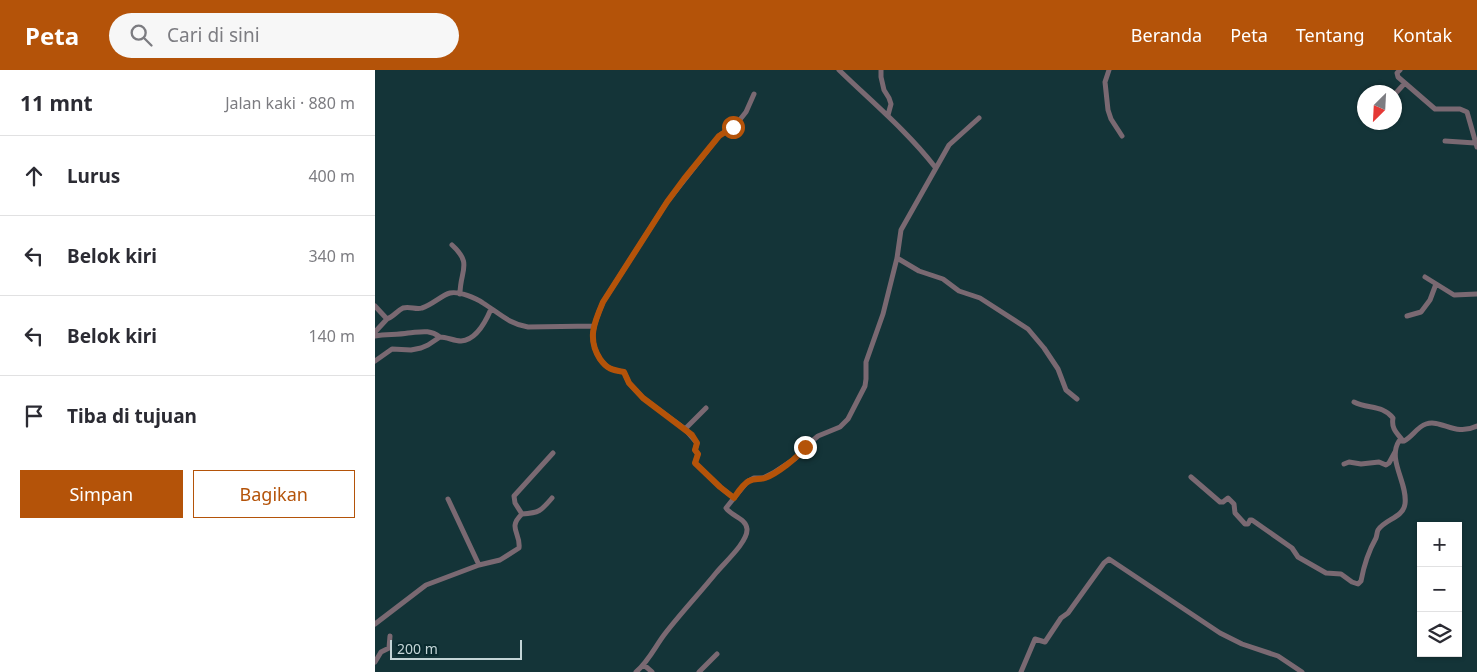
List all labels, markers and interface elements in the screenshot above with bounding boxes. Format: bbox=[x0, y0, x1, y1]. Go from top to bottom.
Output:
search box bbox=[109, 13, 459, 58]
text: Peta bbox=[25, 19, 79, 52]
icon: search bbox=[127, 21, 155, 49]
text: Cari di sini bbox=[167, 22, 260, 48]
text: Beranda bbox=[1131, 23, 1202, 47]
text: Peta bbox=[1230, 23, 1268, 47]
text: Tentang bbox=[1296, 23, 1365, 47]
text: Kontak bbox=[1393, 23, 1452, 47]
north arrow bbox=[1357, 85, 1402, 130]
text: 11 mnt bbox=[20, 89, 93, 117]
text: Jalan kaki · 880 m bbox=[225, 92, 355, 114]
route start bbox=[722, 116, 745, 139]
icon: ahead bbox=[20, 162, 48, 190]
text: Lurus bbox=[67, 163, 120, 189]
text: 400 m bbox=[308, 165, 355, 187]
icon: left bbox=[20, 242, 48, 270]
text: Belok kiri bbox=[67, 243, 157, 269]
text: 340 m bbox=[308, 245, 355, 267]
icon: left bbox=[20, 322, 48, 350]
text: Belok kiri bbox=[67, 323, 157, 349]
text: 140 m bbox=[308, 325, 355, 347]
icon: arrive bbox=[20, 402, 48, 430]
text: Tiba di tujuan bbox=[67, 403, 197, 429]
route end bbox=[794, 436, 817, 459]
button: Simpan bbox=[20, 470, 183, 518]
button: Bagikan bbox=[193, 470, 355, 518]
map controls bbox=[1417, 522, 1462, 657]
button: + bbox=[1417, 522, 1462, 567]
button: − bbox=[1417, 567, 1462, 612]
button: layers bbox=[1417, 612, 1462, 657]
scale bar bbox=[390, 637, 523, 660]
text: 200 m bbox=[397, 639, 438, 658]

